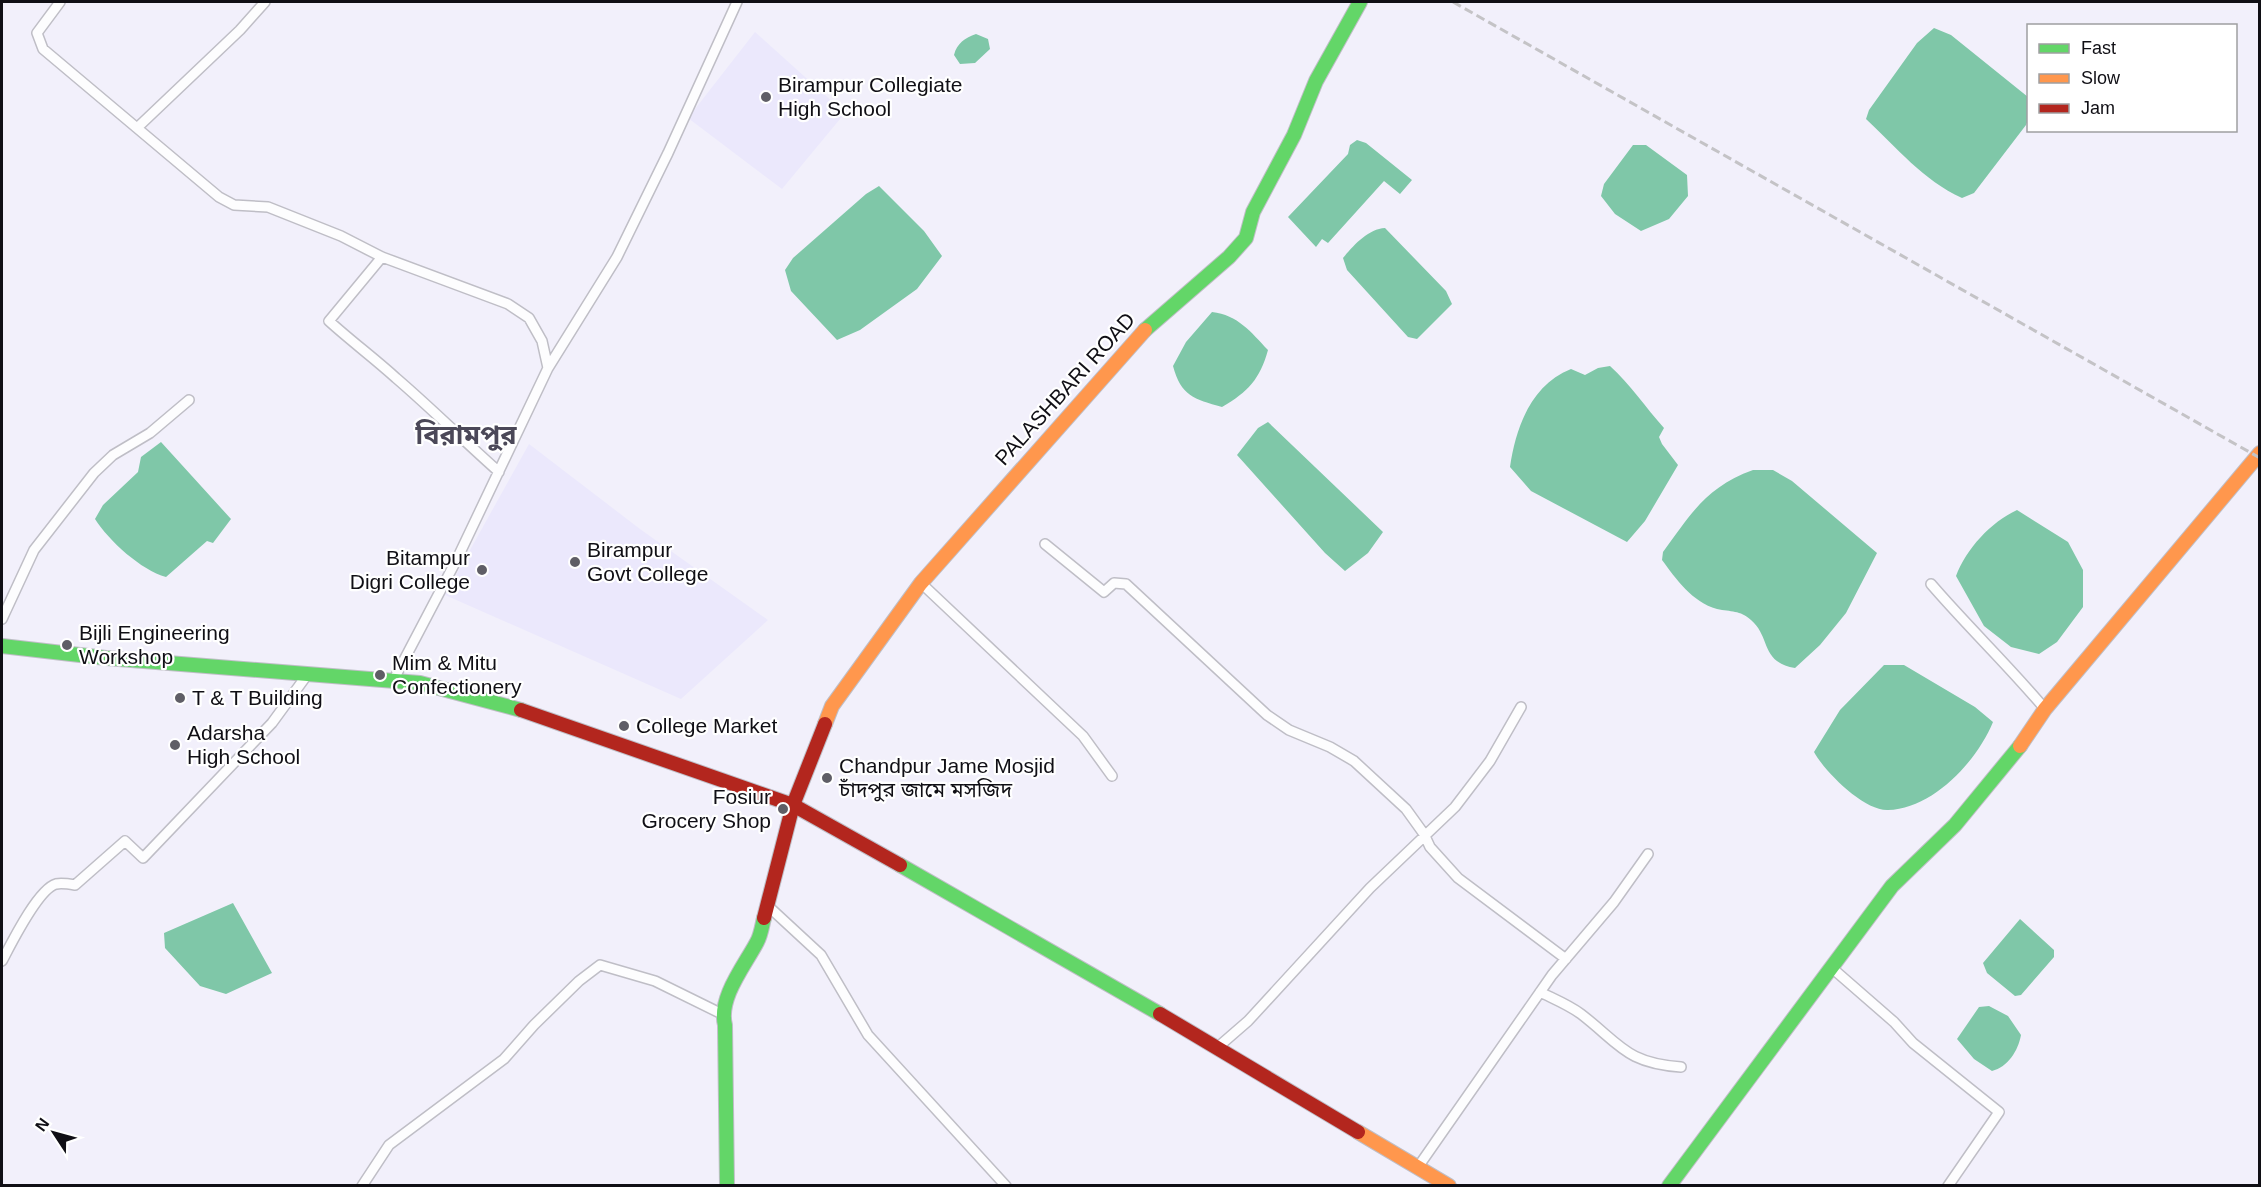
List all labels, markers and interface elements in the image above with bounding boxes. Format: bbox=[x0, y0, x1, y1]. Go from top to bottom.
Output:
legend bbox=[2027, 24, 2237, 132]
text: Fast bbox=[2081, 38, 2116, 58]
text: Slow bbox=[2081, 68, 2121, 88]
place label: Birampur Collegiate High School bbox=[778, 73, 962, 120]
marker: Birampur Collegiate High School bbox=[759, 90, 773, 104]
text: Jam bbox=[2081, 98, 2115, 118]
street label: PALASHBARI ROAD bbox=[990, 308, 1139, 470]
district label: বিরামপুর bbox=[415, 419, 517, 452]
place label: Birampur Govt College bbox=[587, 538, 708, 585]
place label: Bitampur Digri College bbox=[350, 546, 470, 593]
marker: Birampur Govt College bbox=[568, 555, 582, 569]
marker: Bitampur Digri College bbox=[475, 563, 489, 577]
place label: Bijli Engineering Workshop bbox=[79, 621, 230, 668]
marker: Bijli Engineering Workshop bbox=[60, 638, 74, 652]
place label: Mim & Mitu Confectionery bbox=[392, 651, 522, 698]
marker: Mim & Mitu Confectionery bbox=[373, 668, 387, 682]
place label: T & T Building bbox=[192, 686, 323, 709]
marker: T & T Building bbox=[173, 691, 187, 705]
place label: College Market bbox=[636, 714, 777, 737]
marker: College Market bbox=[617, 719, 631, 733]
place label: Adarsha High School bbox=[187, 721, 300, 768]
marker: Adarsha High School bbox=[168, 738, 182, 752]
place label: Chandpur Jame Mosjid চাঁদপুর জামে মসজিদ bbox=[838, 754, 1055, 802]
marker: Chandpur Jame Mosjid চাঁদপুর জামে মসজিদ bbox=[820, 771, 834, 785]
place label: Fosiur Grocery Shop bbox=[641, 785, 771, 832]
marker: Fosiur Grocery Shop bbox=[776, 802, 790, 816]
north arrow bbox=[24, 1103, 84, 1163]
text: N bbox=[32, 1115, 53, 1134]

